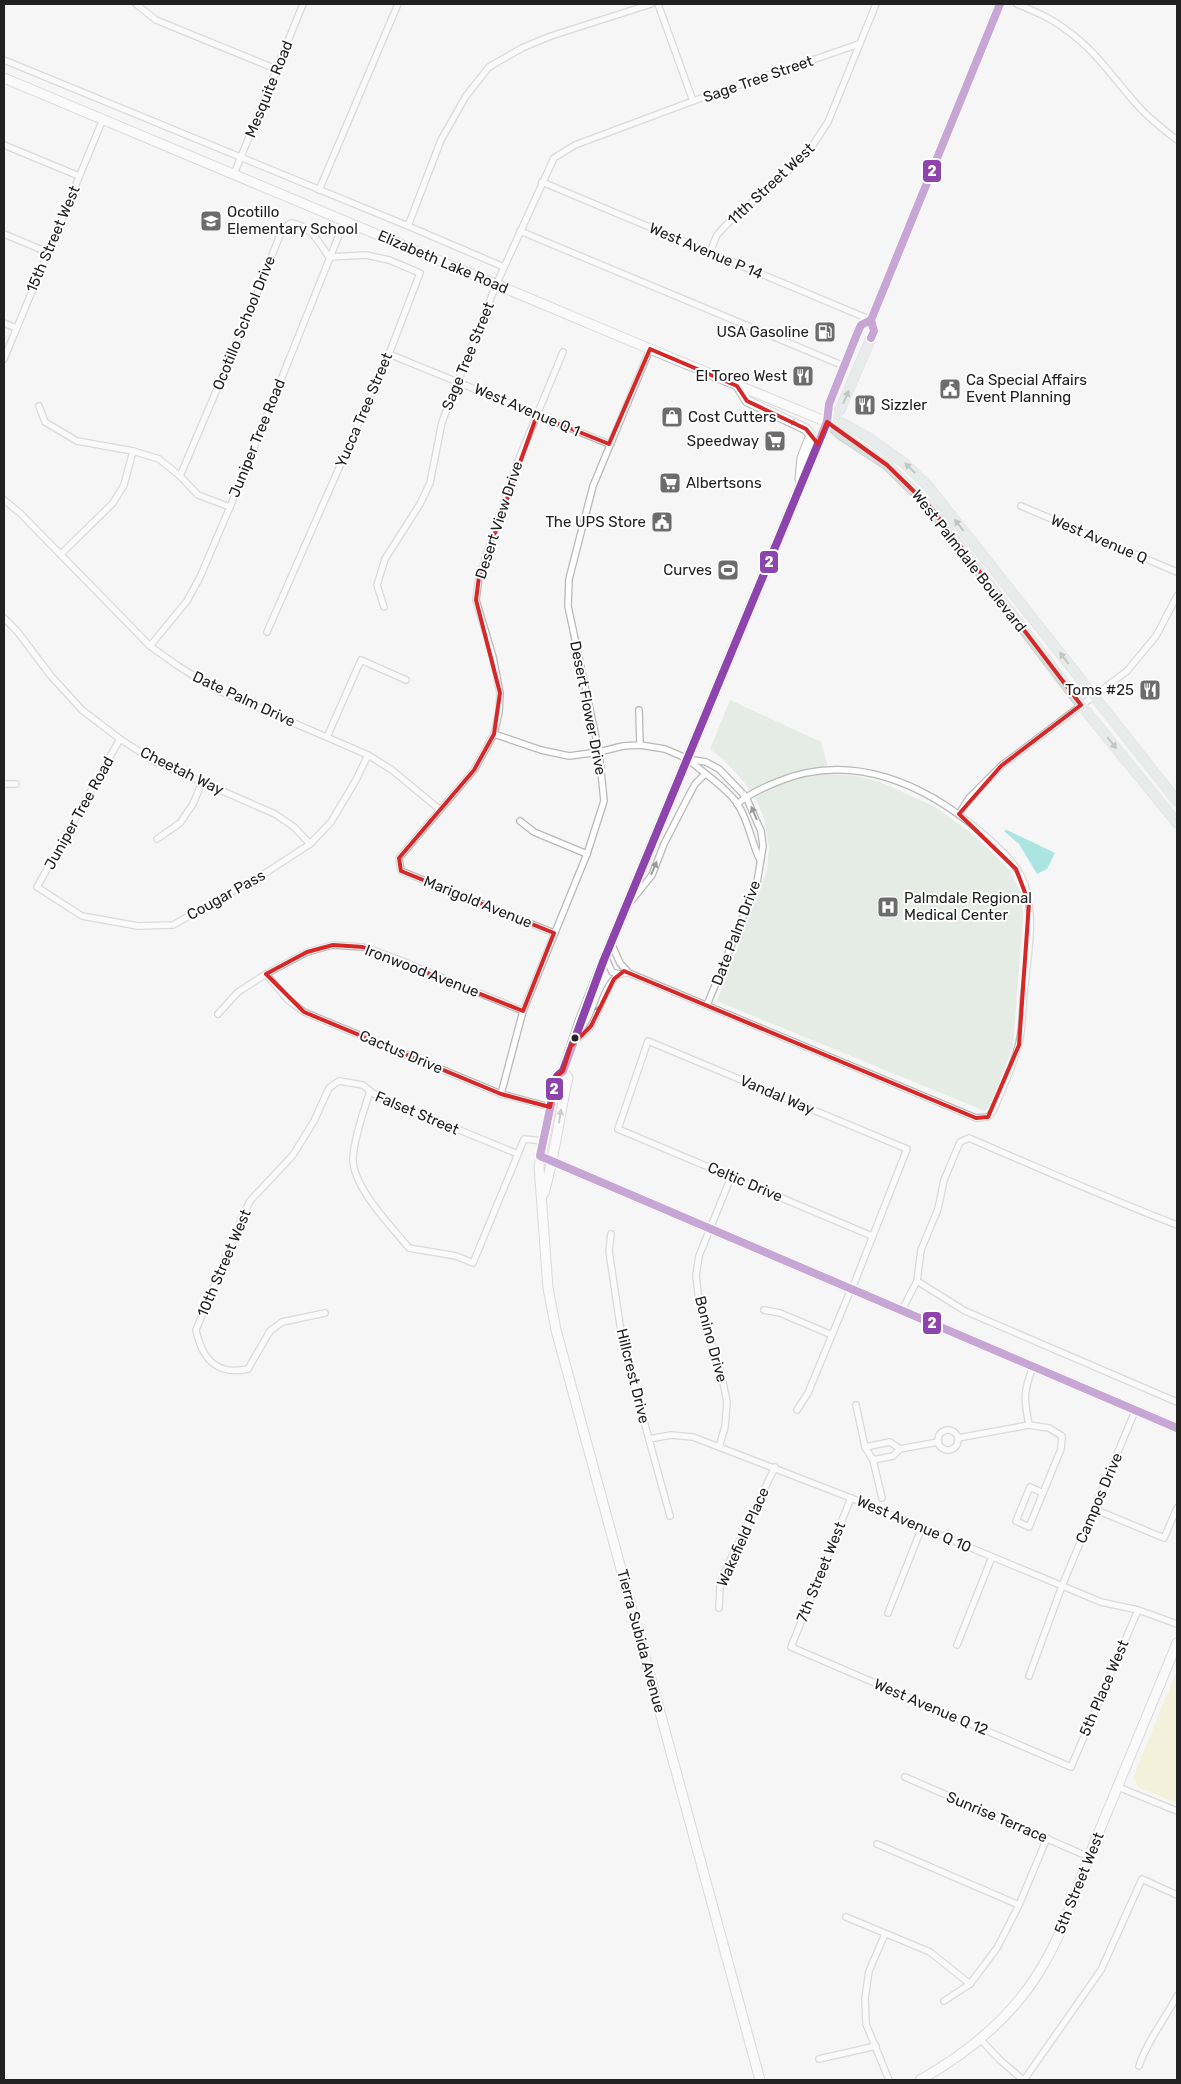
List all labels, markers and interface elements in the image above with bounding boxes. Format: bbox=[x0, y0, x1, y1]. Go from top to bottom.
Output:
street label: Mesquite Road bbox=[241, 38, 297, 140]
street label: Sage Tree Street bbox=[701, 52, 815, 106]
street label: 11th Street West bbox=[724, 139, 818, 229]
line badge: 2 bbox=[922, 159, 942, 183]
text: 2 bbox=[927, 163, 937, 180]
street label: 15th Street West bbox=[22, 183, 84, 295]
place label: Ocotillo Elementary School bbox=[227, 203, 358, 238]
school or university icon: Ocotillo Elementary School bbox=[199, 209, 223, 233]
street label: West Avenue P 14 bbox=[646, 219, 766, 283]
street label: Elizabeth Lake Road bbox=[375, 226, 511, 298]
street label: Ocotillo School Drive bbox=[209, 253, 279, 393]
street label: Sage Tree Street bbox=[438, 299, 498, 413]
fuel station icon: USA Gasoline bbox=[813, 320, 837, 344]
place label: USA Gasoline bbox=[716, 323, 809, 341]
street label: Yucca Tree Street bbox=[332, 350, 396, 470]
restaurant icon: El Toreo West bbox=[791, 364, 815, 388]
place label: El Toreo West bbox=[696, 367, 787, 385]
place label: Ca Special Affairs Event Planning bbox=[966, 371, 1087, 406]
street label: Juniper Tree Road bbox=[225, 376, 289, 500]
public building icon: Ca Special Affairs Event Planning bbox=[938, 377, 962, 401]
street label: West Avenue Q 1 bbox=[471, 380, 583, 440]
one-way arrow bbox=[842, 390, 850, 404]
restaurant icon: Sizzler bbox=[853, 393, 877, 417]
place label: Sizzler bbox=[881, 396, 927, 414]
shop icon: Cost Cutters bbox=[660, 405, 684, 429]
place label: Cost Cutters bbox=[688, 408, 777, 426]
one-way arrow bbox=[784, 418, 798, 426]
supermarket icon: Speedway bbox=[763, 429, 787, 453]
place label: Speedway bbox=[687, 432, 759, 450]
street label: Desert View Drive bbox=[471, 459, 527, 581]
one-way arrow bbox=[904, 462, 916, 474]
supermarket icon: Albertsons bbox=[658, 471, 682, 495]
place label: Albertsons bbox=[686, 474, 762, 492]
street label: West Palmdale Boulevard bbox=[908, 486, 1030, 636]
public building icon: The UPS Store bbox=[650, 510, 674, 534]
street label: West Avenue Q bbox=[1048, 511, 1150, 567]
place label: The UPS Store bbox=[545, 513, 646, 531]
one-way arrow bbox=[954, 518, 965, 531]
line badge: 2 bbox=[759, 550, 779, 574]
text: 2 bbox=[764, 554, 774, 571]
sports icon: Curves bbox=[716, 558, 740, 582]
place label: Curves bbox=[663, 561, 712, 579]
street label: Desert Flower Drive bbox=[566, 639, 610, 777]
one-way arrow bbox=[1059, 652, 1070, 665]
street label: Date Palm Drive bbox=[190, 667, 298, 731]
restaurant icon: Toms #25 bbox=[1138, 678, 1162, 702]
place label: Toms #25 bbox=[1065, 681, 1134, 699]
one-way arrow bbox=[1106, 736, 1117, 749]
street label: Cheetah Way bbox=[137, 743, 227, 799]
street label: Juniper Tree Road bbox=[41, 753, 117, 873]
one-way arrow bbox=[749, 806, 757, 820]
one-way arrow bbox=[651, 861, 659, 875]
street label: Cougar Pass bbox=[184, 866, 269, 924]
street label: Marigold Avenue bbox=[421, 872, 535, 932]
street label: Date Palm Drive bbox=[708, 878, 764, 988]
place label: Palmdale Regional Medical Center bbox=[904, 889, 1032, 924]
hospital icon: Palmdale Regional Medical Center bbox=[876, 895, 900, 919]
street label: Ironwood Avenue bbox=[362, 941, 482, 1001]
one-way arrow bbox=[594, 1005, 602, 1019]
street label: Cactus Drive bbox=[357, 1026, 445, 1078]
unlabelled marker bbox=[570, 1033, 580, 1043]
street label: Vandal Way bbox=[737, 1071, 817, 1119]
line badge: 2 bbox=[545, 1077, 564, 1101]
text: 2 bbox=[549, 1081, 559, 1098]
street label: Falset Street bbox=[372, 1087, 462, 1139]
one-way arrow bbox=[556, 1108, 564, 1124]
street label: Celtic Drive bbox=[705, 1158, 785, 1206]
street label: 10th Street West bbox=[193, 1206, 255, 1319]
street label: Bonino Drive bbox=[691, 1294, 731, 1384]
line badge: 2 bbox=[922, 1311, 942, 1335]
text: 2 bbox=[927, 1315, 937, 1332]
street label: Hillcrest Drive bbox=[613, 1327, 653, 1425]
street label: Campos Drive bbox=[1072, 1450, 1126, 1546]
street label: Wakefield Place bbox=[713, 1485, 773, 1589]
street label: West Avenue Q 10 bbox=[854, 1492, 974, 1556]
street label: 7th Street West bbox=[793, 1519, 849, 1625]
street label: Tierra Subida Avenue bbox=[613, 1567, 669, 1715]
street label: 5th Place West bbox=[1076, 1637, 1132, 1739]
street label: West Avenue Q 12 bbox=[871, 1675, 991, 1739]
street label: Sunrise Terrace bbox=[944, 1788, 1050, 1846]
street label: 5th Street West bbox=[1050, 1829, 1108, 1936]

